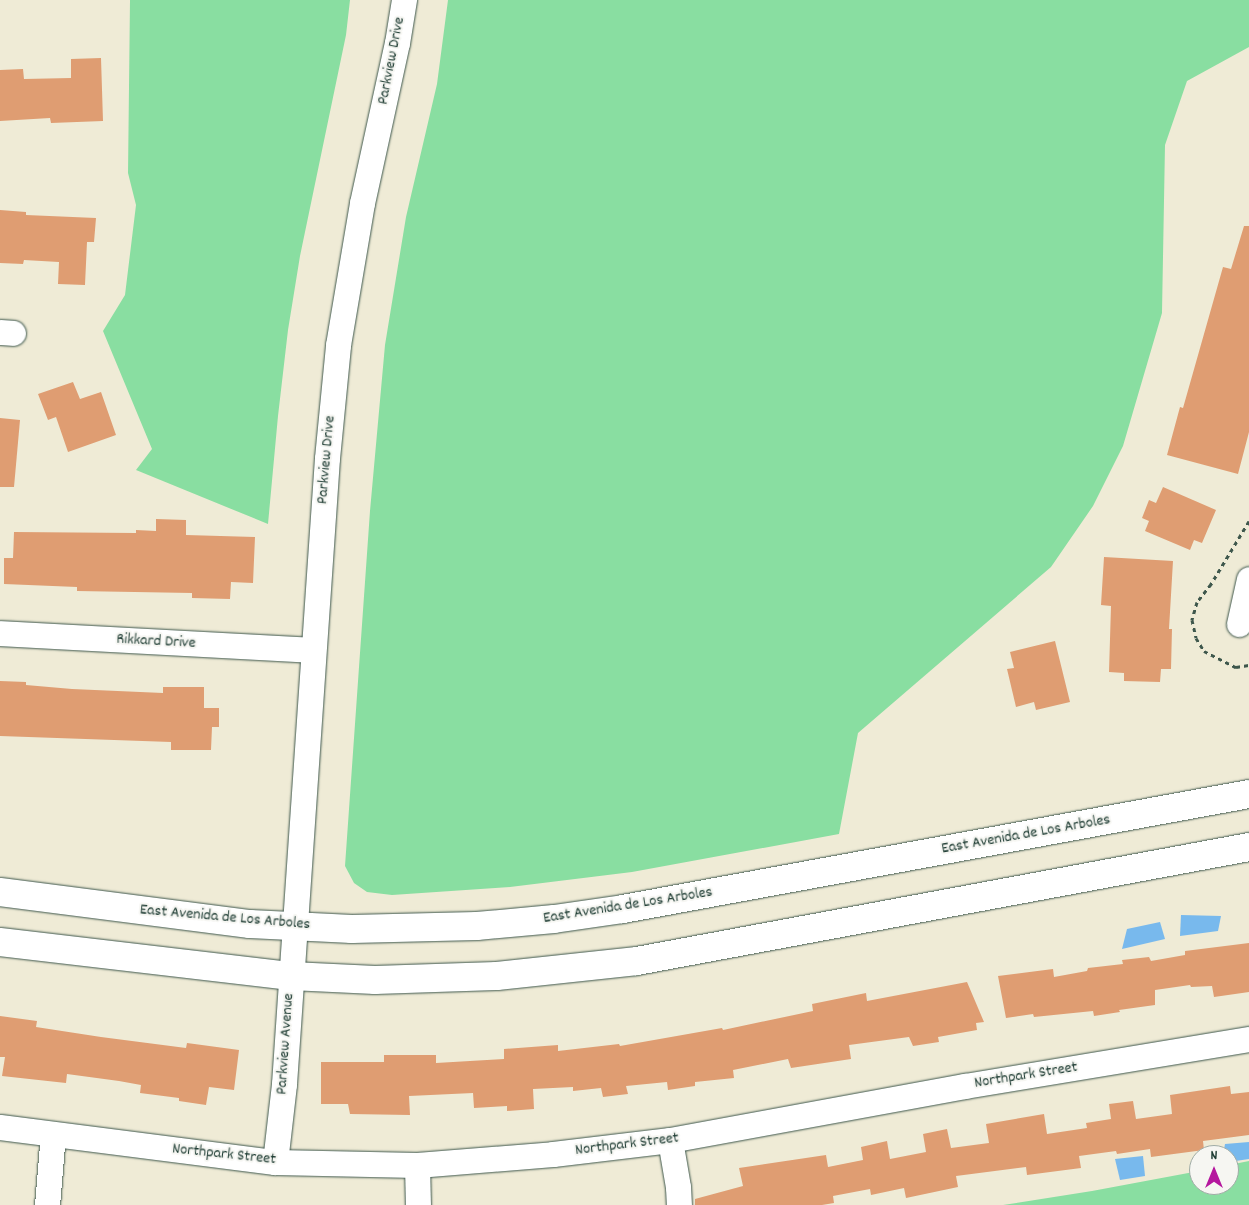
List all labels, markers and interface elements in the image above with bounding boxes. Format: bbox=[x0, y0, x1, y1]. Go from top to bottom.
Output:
street label: Parkview Drive bbox=[374, 16, 410, 106]
street label: Parkview Drive bbox=[314, 415, 340, 505]
street label: Rikkard Drive bbox=[116, 630, 196, 654]
street label: East Avenida de Los Arboles bbox=[940, 811, 1112, 859]
street label: East Avenida de Los Arboles bbox=[542, 883, 714, 929]
street label: East Avenida de Los Arboles bbox=[139, 901, 311, 935]
street label: Parkview Avenue bbox=[273, 993, 299, 1095]
street label: Northpark Street bbox=[973, 1058, 1079, 1094]
street label: Northpark Street bbox=[574, 1129, 680, 1161]
street label: Northpark Street bbox=[171, 1140, 277, 1170]
north arrow bbox=[1189, 1145, 1239, 1195]
text: N bbox=[1211, 1146, 1217, 1166]

